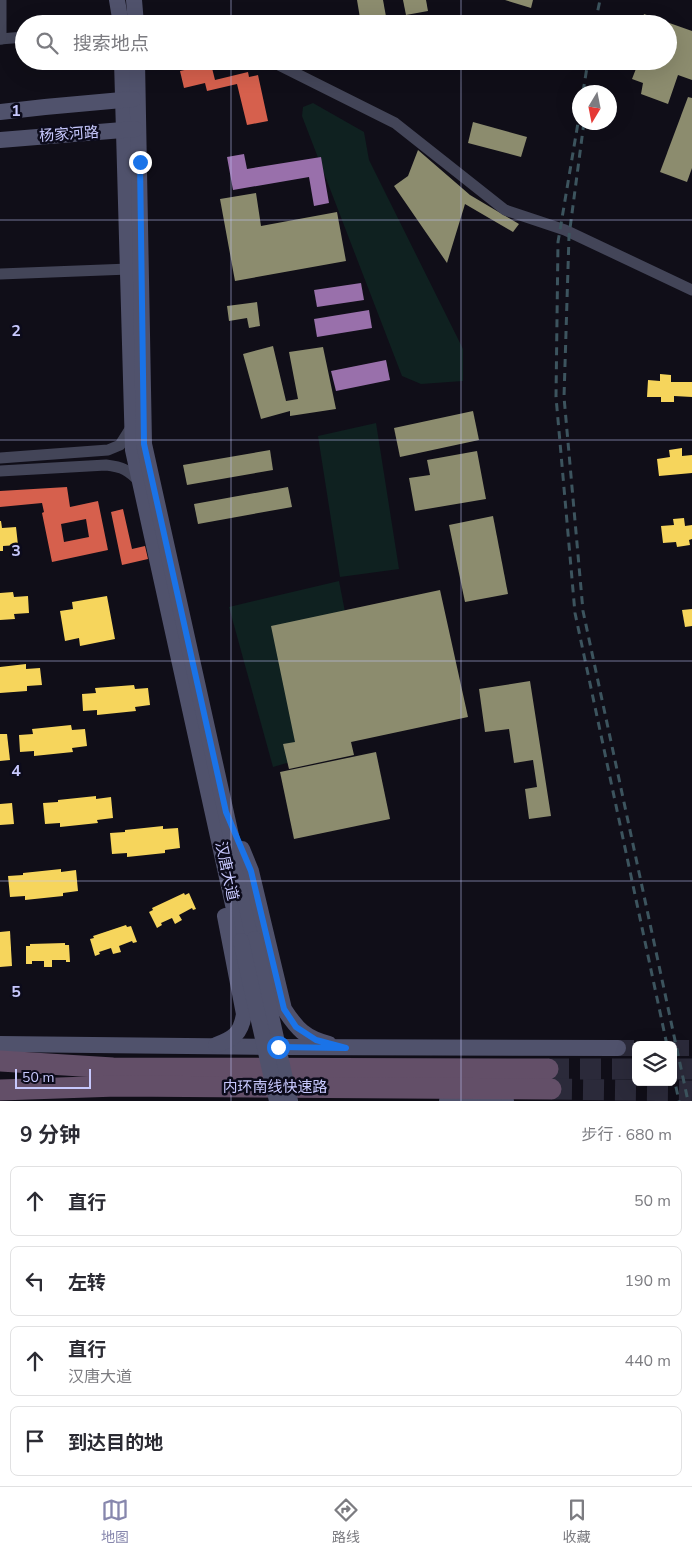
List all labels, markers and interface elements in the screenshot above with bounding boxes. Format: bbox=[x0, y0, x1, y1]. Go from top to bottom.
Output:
search box bbox=[15, 15, 677, 70]
icon: search bbox=[33, 29, 61, 57]
text: 搜索地点 bbox=[73, 31, 149, 57]
north arrow bbox=[572, 85, 617, 130]
text: 1 bbox=[11, 100, 21, 122]
street label: 杨家河路 bbox=[38, 122, 100, 146]
route end bbox=[129, 151, 152, 174]
text: 2 bbox=[11, 320, 21, 342]
text: 3 bbox=[11, 540, 21, 562]
text: 4 bbox=[11, 760, 21, 782]
street label: 汉唐大道 bbox=[211, 840, 243, 902]
text: 5 bbox=[11, 981, 21, 1003]
route start bbox=[267, 1036, 290, 1059]
map controls bbox=[632, 1041, 677, 1086]
button: layers bbox=[632, 1041, 677, 1086]
scale bar bbox=[15, 1066, 91, 1089]
text: 50 m bbox=[22, 1068, 54, 1087]
street label: 内环南线快速路 bbox=[222, 1077, 328, 1097]
text: 9 分钟 bbox=[20, 1121, 80, 1149]
text: 步行 · 680 m bbox=[582, 1124, 672, 1146]
icon: ahead bbox=[21, 1187, 49, 1215]
text: 直行 bbox=[68, 1190, 106, 1216]
text: 50 m bbox=[634, 1190, 671, 1212]
icon: left bbox=[21, 1267, 49, 1295]
text: 左转 bbox=[68, 1270, 106, 1296]
text: 190 m bbox=[624, 1270, 671, 1292]
text: 直行 bbox=[68, 1337, 106, 1363]
icon: ahead bbox=[21, 1347, 49, 1375]
text: 440 m bbox=[624, 1350, 671, 1372]
text: 汉唐大道 bbox=[68, 1366, 132, 1388]
icon: arrive bbox=[21, 1427, 49, 1455]
text: 到达目的地 bbox=[68, 1430, 163, 1456]
tab: 地图 bbox=[101, 1496, 129, 1547]
tab: 路线 bbox=[332, 1496, 360, 1547]
tab: 收藏 bbox=[563, 1496, 591, 1547]

